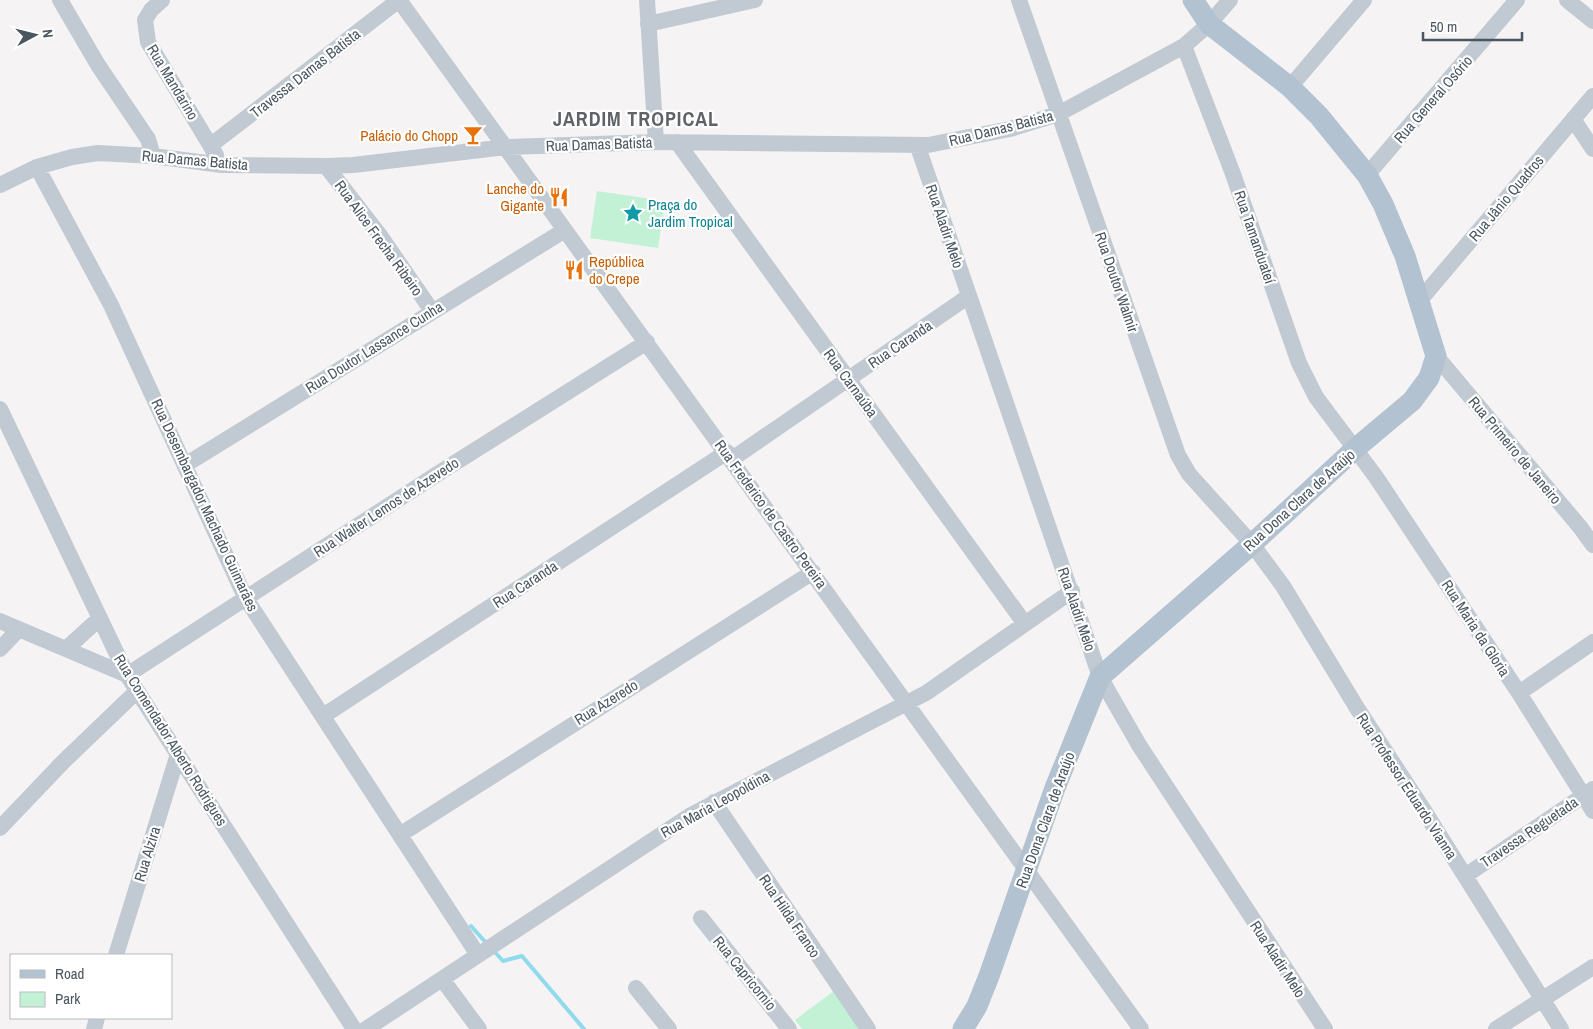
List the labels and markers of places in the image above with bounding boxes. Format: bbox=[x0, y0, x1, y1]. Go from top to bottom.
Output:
bar icon: Palácio do Chopp bbox=[462, 124, 484, 146]
place label: Palácio do Chopp bbox=[360, 125, 458, 146]
place label: Lanche do Gigante bbox=[487, 178, 544, 216]
restaurant icon: Lanche do Gigante bbox=[548, 186, 570, 208]
place label: Praça do Jardim Tropical bbox=[648, 194, 733, 232]
place icon: Praça do Jardim Tropical bbox=[622, 202, 644, 224]
place label: República do Crepe bbox=[589, 251, 645, 289]
restaurant icon: República do Crepe bbox=[563, 259, 585, 281]

